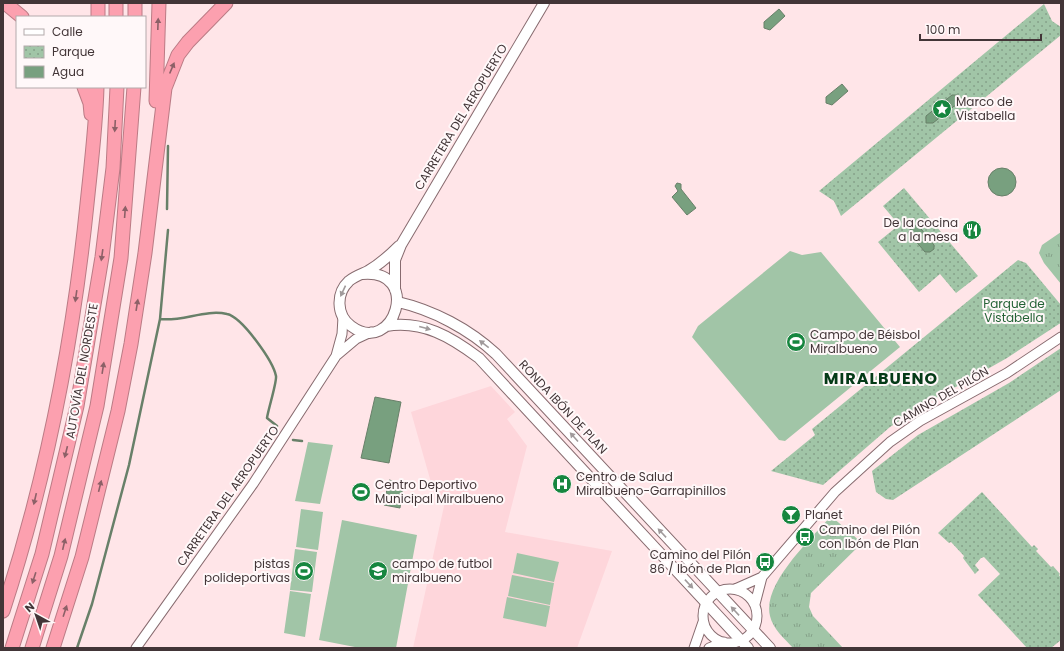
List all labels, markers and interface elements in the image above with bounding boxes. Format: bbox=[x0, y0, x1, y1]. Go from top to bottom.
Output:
legend bbox=[16, 16, 146, 88]
scale bar bbox=[920, 16, 1041, 42]
one-way arrow bbox=[155, 18, 162, 30]
text: 100 m bbox=[926, 21, 960, 38]
text: Calle bbox=[52, 23, 83, 40]
street label: CARRETERA DEL AEROPUERTO bbox=[410, 40, 511, 193]
text: Parque bbox=[52, 43, 95, 60]
one-way arrow bbox=[169, 62, 175, 74]
text: Agua bbox=[52, 63, 84, 80]
place label: Marco de Vistabella bbox=[956, 93, 1015, 124]
place icon: Marco de Vistabella bbox=[931, 98, 953, 120]
one-way arrow bbox=[112, 120, 119, 132]
one-way arrow bbox=[121, 206, 128, 218]
place label: De la cocina a la mesa bbox=[884, 214, 958, 245]
restaurant icon: De la cocina a la mesa bbox=[961, 219, 983, 241]
one-way arrow bbox=[99, 249, 105, 261]
one-way arrow bbox=[340, 285, 346, 297]
one-way arrow bbox=[73, 290, 79, 302]
park label: Parque de Vistabella bbox=[983, 295, 1045, 326]
one-way arrow bbox=[134, 299, 140, 311]
street label: AUTOVÍA DEL NORDESTE bbox=[61, 302, 102, 440]
one-way arrow bbox=[419, 325, 431, 331]
place label: Campo de Béisbol Miralbueno bbox=[810, 326, 920, 357]
sports icon: Campo de Béisbol Miralbueno bbox=[785, 331, 807, 353]
one-way arrow bbox=[478, 339, 489, 348]
street label: RONDA IBÓN DE PLAN bbox=[515, 356, 611, 457]
one-way arrow bbox=[100, 362, 106, 374]
street label: CAMINO DEL PILÓN bbox=[890, 362, 992, 431]
district label: MIRALBUENO bbox=[824, 367, 938, 390]
street label: CARRETERA DEL AEROPUERTO bbox=[173, 422, 283, 569]
one-way arrow bbox=[569, 432, 578, 443]
one-way arrow bbox=[63, 446, 69, 458]
place label: Centro de Salud Miralbueno-Garrapinillos bbox=[576, 468, 726, 499]
hospital icon: Centro de Salud Miralbueno-Garrapinillos bbox=[551, 473, 573, 495]
place label: Centro Deportivo Municipal Miralbueno bbox=[375, 476, 504, 507]
one-way arrow bbox=[97, 479, 103, 492]
sports icon: Centro Deportivo Municipal Miralbueno bbox=[350, 481, 372, 503]
one-way arrow bbox=[32, 493, 38, 506]
bar icon: Planet bbox=[780, 504, 802, 526]
place label: Planet bbox=[805, 506, 843, 523]
place label: Camino del Pilón con Ibón de Plan bbox=[819, 521, 920, 552]
bus stop icon: Camino del Pilón con Ibón de Plan bbox=[794, 526, 816, 548]
one-way arrow bbox=[658, 527, 667, 538]
one-way arrow bbox=[61, 538, 67, 550]
place label: Camino del Pilón 86 / Ibón de Plan bbox=[650, 546, 751, 577]
bus stop icon: Camino del Pilón 86 / Ibón de Plan bbox=[754, 551, 776, 573]
place label: pistas polideportivas bbox=[204, 555, 290, 586]
place label: campo de futbol miralbueno bbox=[392, 555, 492, 586]
sports icon: pistas polideportivas bbox=[293, 560, 315, 582]
school or university icon: campo de futbol miralbueno bbox=[367, 560, 389, 582]
one-way arrow bbox=[31, 572, 37, 584]
one-way arrow bbox=[684, 580, 693, 589]
north arrow bbox=[16, 595, 56, 635]
text: N bbox=[21, 599, 38, 616]
one-way arrow bbox=[62, 605, 68, 617]
one-way arrow bbox=[730, 606, 740, 616]

